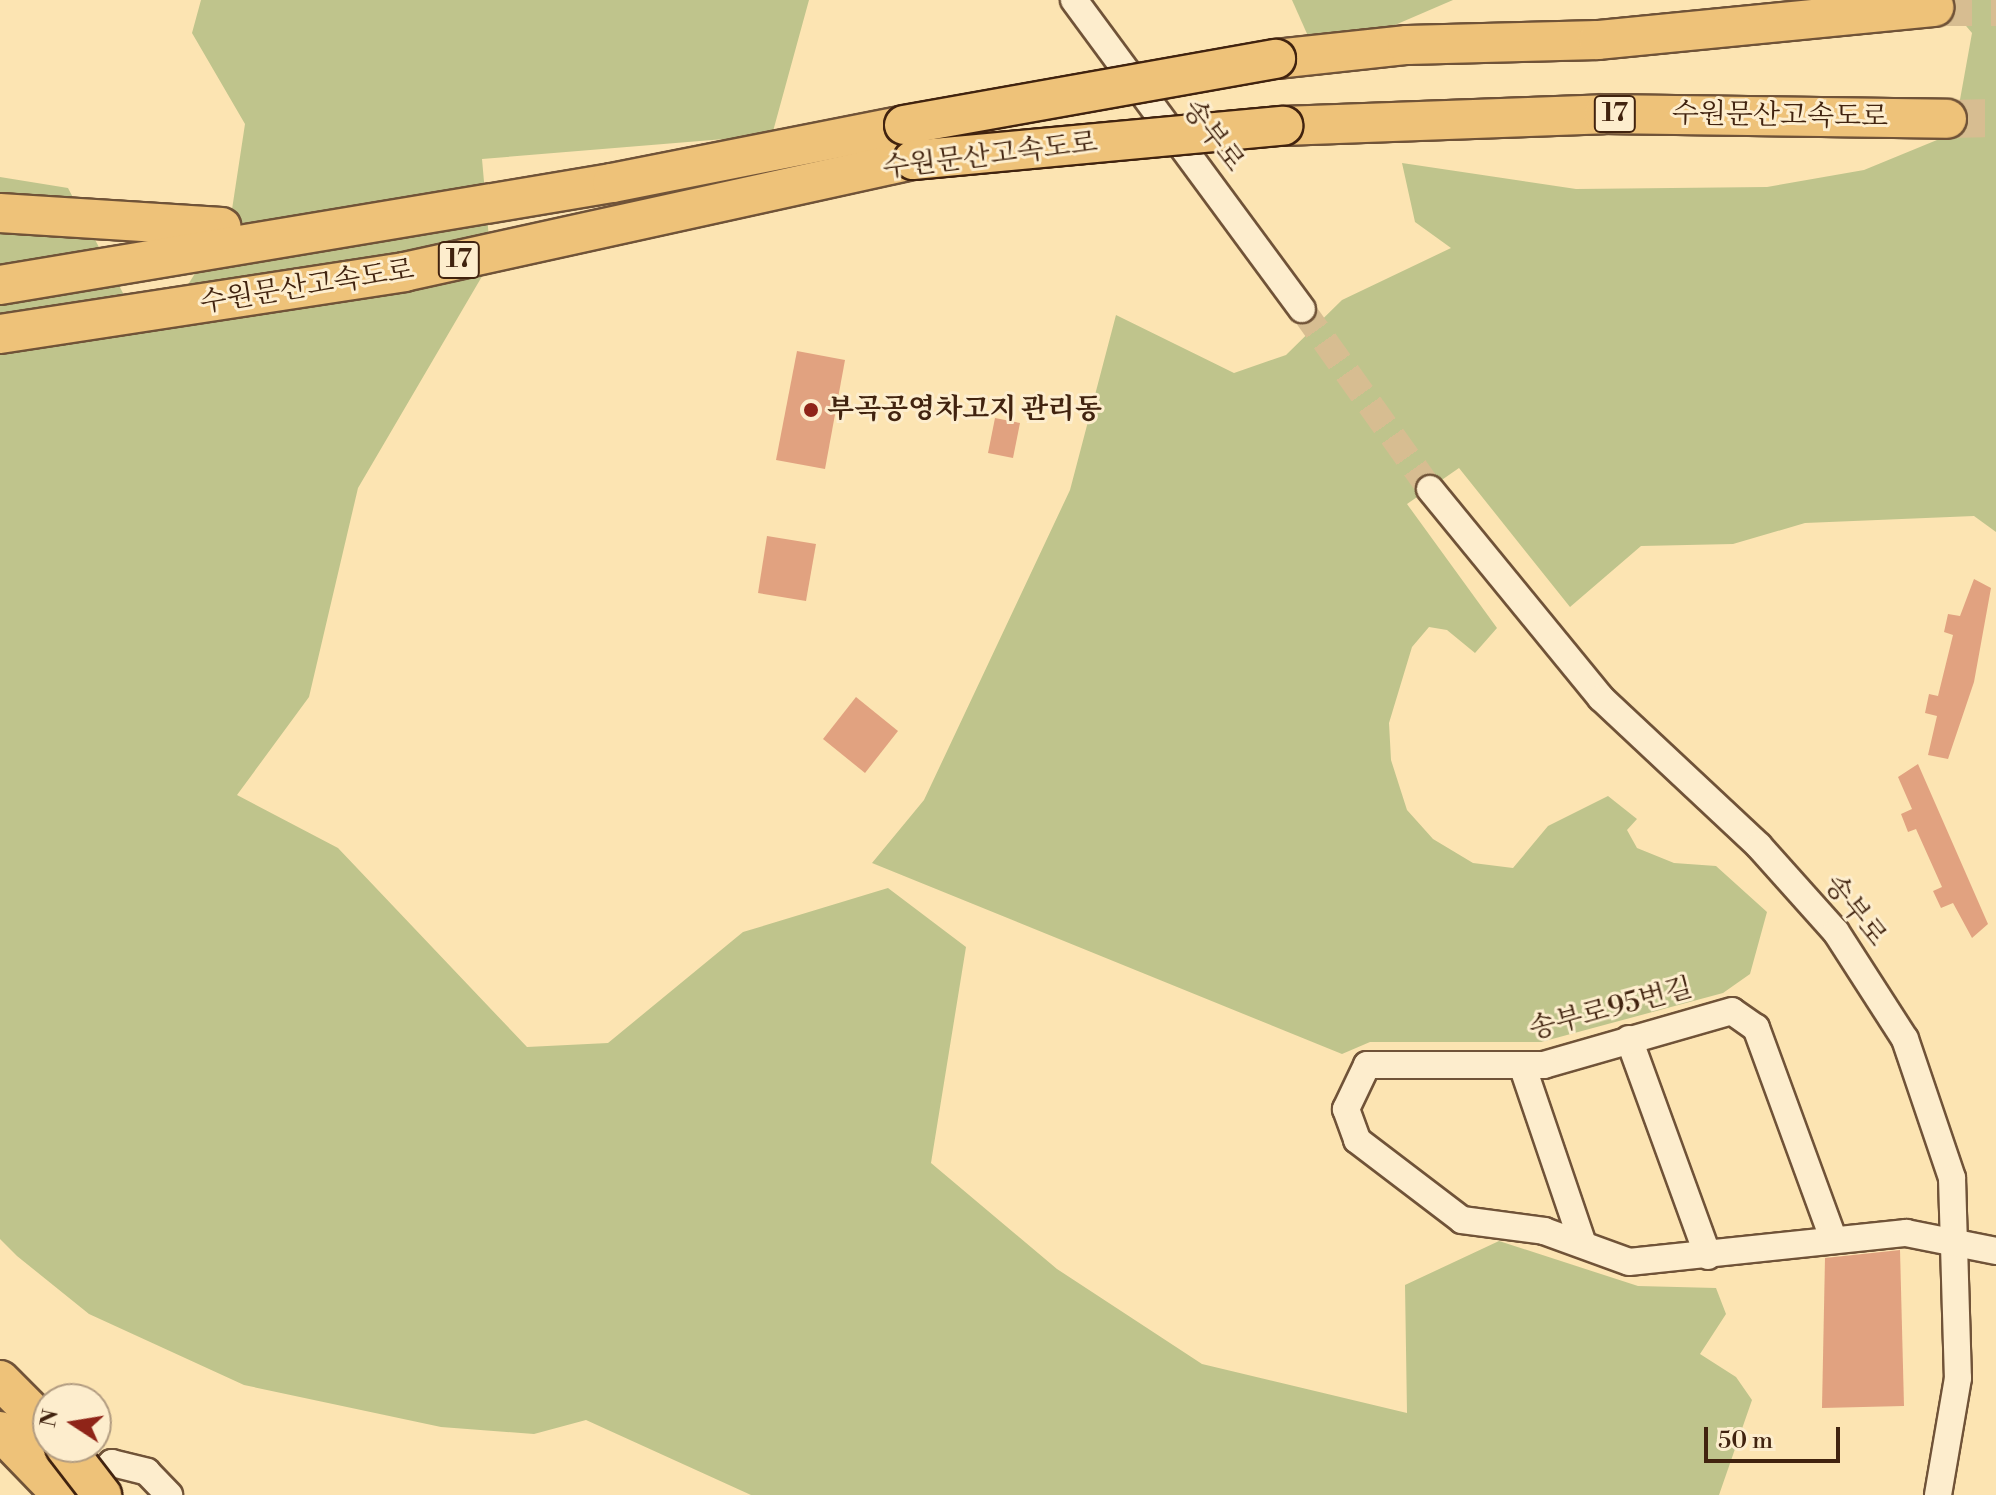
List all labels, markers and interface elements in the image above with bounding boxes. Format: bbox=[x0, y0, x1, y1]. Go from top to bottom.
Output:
road number: 17 bbox=[1593, 92, 1637, 136]
street label: 송부로 bbox=[1175, 93, 1251, 179]
street label: 수원문산고속도로 bbox=[1672, 97, 1888, 135]
street label: 수원문산고속도로 bbox=[881, 126, 1099, 186]
road number: 17 bbox=[437, 238, 481, 282]
street label: 수원문산고속도로 bbox=[198, 253, 416, 321]
place label: 부곡공영차고지 관리동 bbox=[827, 393, 1102, 427]
marker: 부곡공영차고지 관리동 bbox=[802, 401, 820, 419]
street label: 송부로 bbox=[1817, 869, 1893, 953]
street label: 송부로95번길 bbox=[1526, 971, 1696, 1047]
north arrow bbox=[32, 1383, 112, 1463]
text: N bbox=[35, 1407, 65, 1430]
scale bar bbox=[1708, 1411, 1844, 1461]
text: 50 m bbox=[1718, 1426, 1773, 1456]

